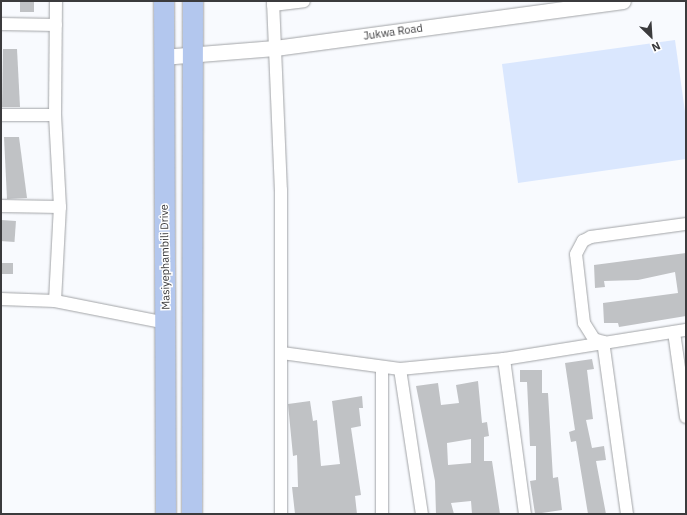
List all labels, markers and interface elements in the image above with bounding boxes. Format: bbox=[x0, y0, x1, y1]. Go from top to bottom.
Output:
north arrow bbox=[631, 16, 671, 56]
street label: Jukwa Road bbox=[362, 21, 424, 43]
text: N bbox=[650, 39, 663, 55]
street label: Masiyephambili Drive bbox=[157, 204, 173, 310]

